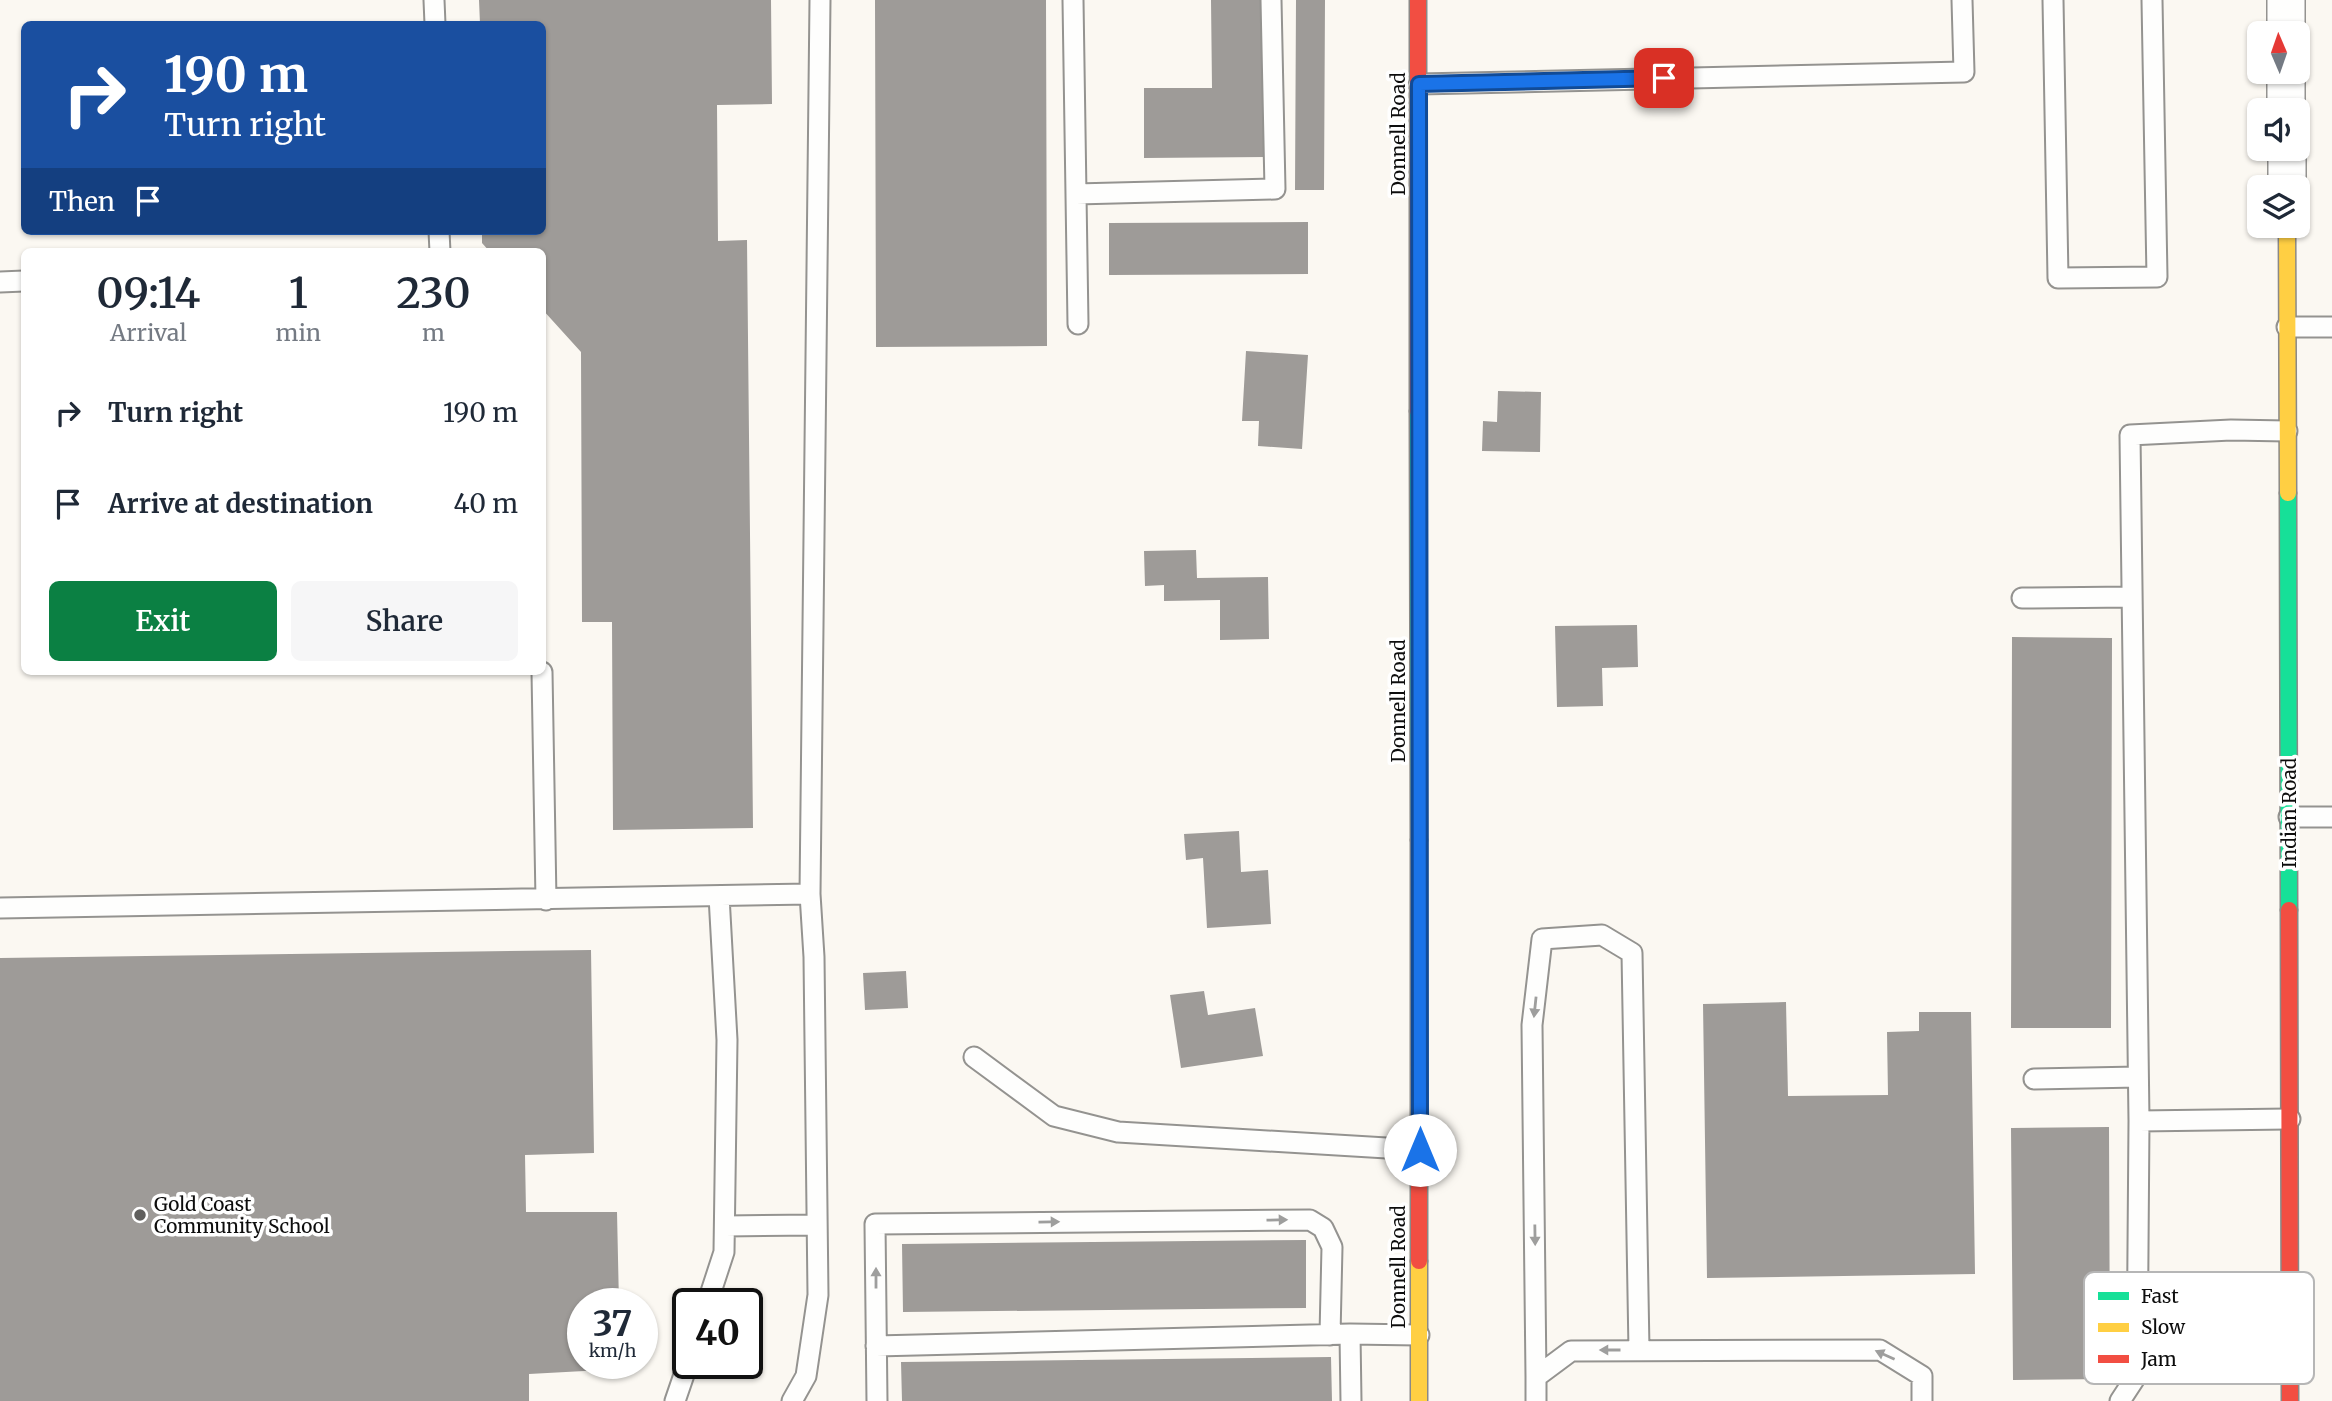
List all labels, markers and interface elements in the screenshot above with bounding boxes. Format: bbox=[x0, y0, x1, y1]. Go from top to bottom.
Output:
north arrow bbox=[2247, 21, 2310, 84]
map controls bbox=[2247, 21, 2310, 238]
text: 190 m bbox=[164, 44, 308, 105]
pin bbox=[1634, 48, 1694, 108]
icon: right bbox=[49, 49, 140, 140]
icon: arrive bbox=[1645, 59, 1683, 97]
street label: Donnell Road bbox=[1386, 72, 1410, 196]
button: sound bbox=[2247, 98, 2310, 161]
text: Turn right bbox=[164, 105, 326, 145]
button: layers bbox=[2247, 175, 2310, 238]
icon: arrive bbox=[129, 182, 167, 220]
text: Then bbox=[49, 185, 115, 218]
text: 09:14 bbox=[96, 267, 200, 319]
text: 1 bbox=[289, 267, 308, 319]
text: 230 bbox=[396, 267, 471, 319]
text: Arrival bbox=[110, 318, 187, 347]
text: min bbox=[276, 318, 321, 347]
text: m bbox=[422, 318, 445, 347]
icon: right bbox=[49, 394, 87, 432]
text: Turn right bbox=[108, 396, 243, 429]
text: 190 m bbox=[443, 396, 518, 429]
icon: arrive bbox=[49, 485, 87, 523]
text: Arrive at destination bbox=[108, 487, 373, 520]
text: 40 m bbox=[454, 487, 518, 520]
button: Exit bbox=[49, 581, 277, 661]
button: Share bbox=[291, 581, 518, 661]
street label: Donnell Road bbox=[1386, 639, 1410, 763]
street label: Indian Road bbox=[2277, 758, 2301, 868]
one-way arrow bbox=[1529, 996, 1540, 1018]
position arrow bbox=[1383, 1113, 1457, 1187]
place label: Gold Coast Community School bbox=[154, 1192, 330, 1238]
street label: Donnell Road bbox=[1386, 1205, 1410, 1329]
marker: Gold Coast Community School bbox=[132, 1207, 148, 1223]
one-way arrow bbox=[1266, 1214, 1288, 1226]
one-way arrow bbox=[1039, 1217, 1061, 1228]
one-way arrow bbox=[1529, 1224, 1540, 1246]
one-way arrow bbox=[870, 1267, 882, 1289]
legend bbox=[2084, 1272, 2314, 1384]
text: Fast bbox=[2141, 1284, 2179, 1308]
speed limit sign: 40 bbox=[672, 1288, 763, 1379]
text: 37 bbox=[593, 1302, 632, 1346]
text: Slow bbox=[2141, 1315, 2186, 1339]
text: km/h bbox=[589, 1339, 636, 1362]
one-way arrow bbox=[1599, 1345, 1621, 1356]
text: Jam bbox=[2140, 1347, 2177, 1371]
one-way arrow bbox=[1875, 1349, 1895, 1361]

